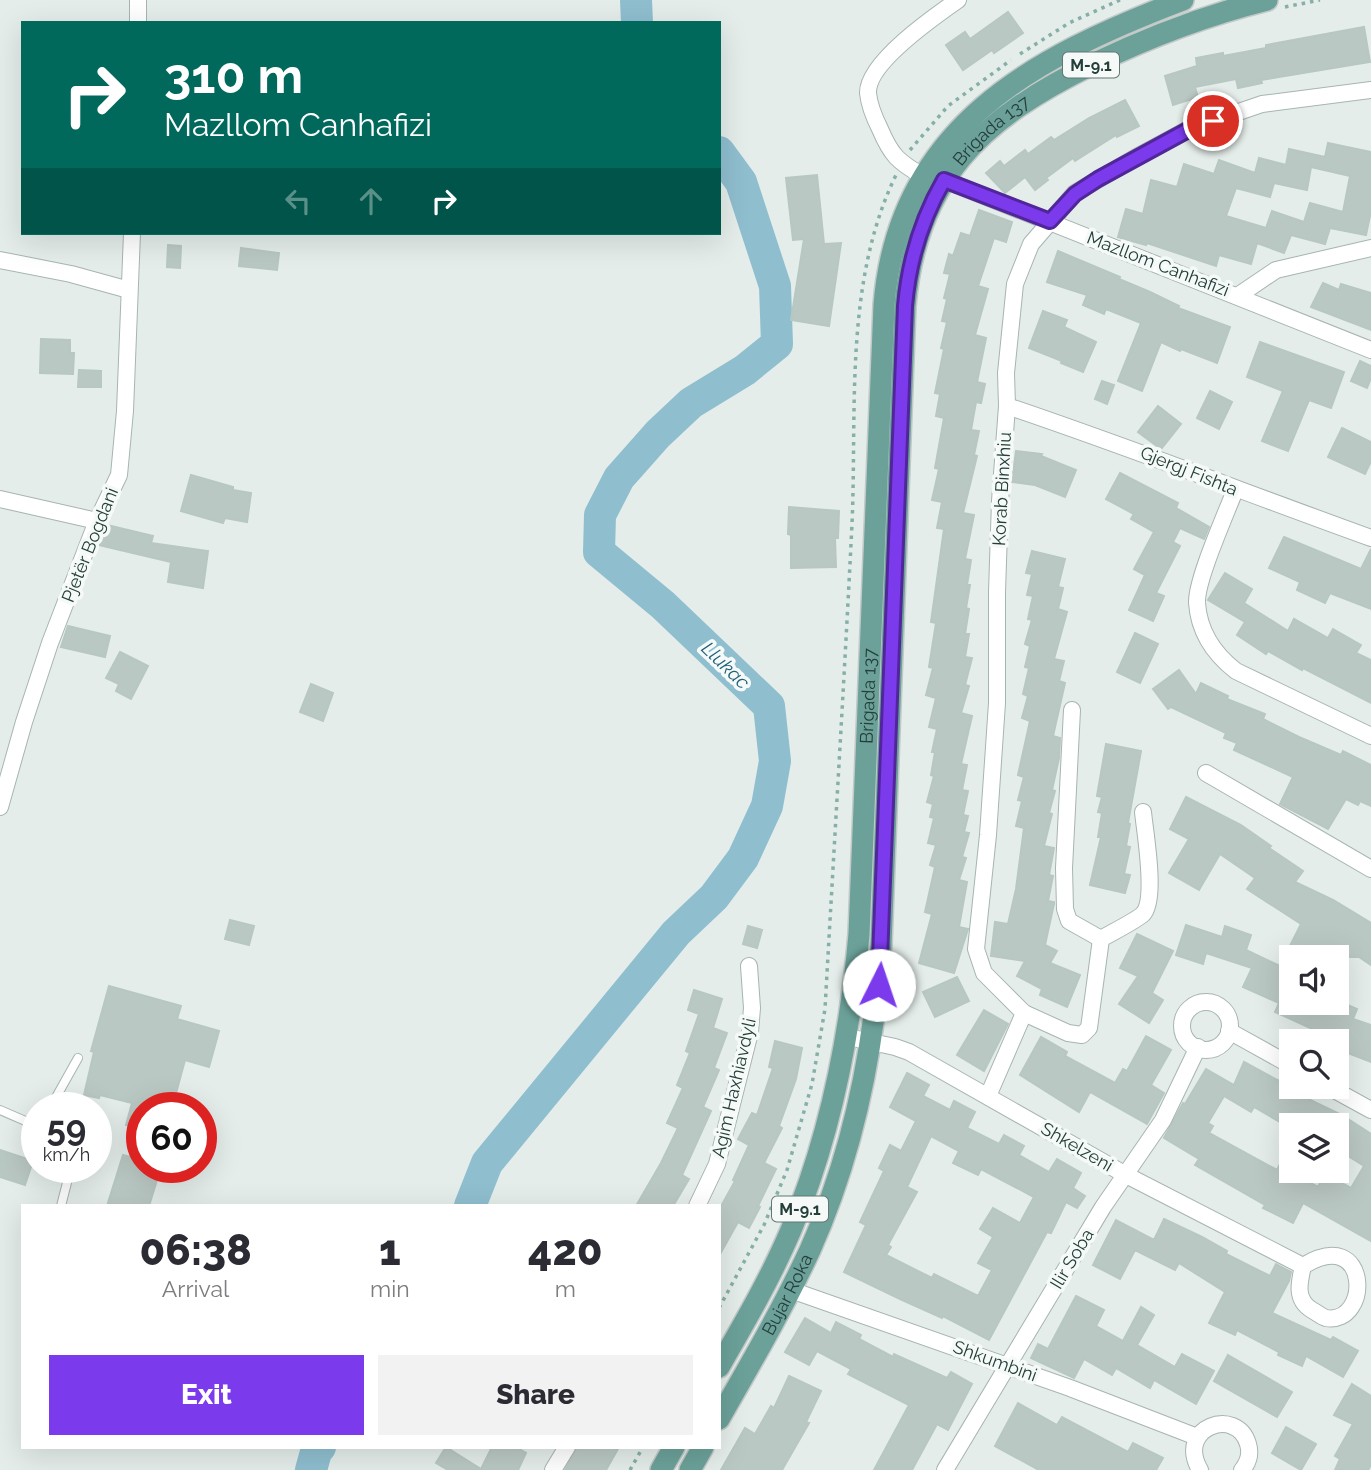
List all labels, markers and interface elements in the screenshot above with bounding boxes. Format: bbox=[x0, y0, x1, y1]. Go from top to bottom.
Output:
text: 310 m bbox=[164, 47, 303, 104]
icon: right bbox=[49, 49, 140, 140]
road number: M-9.1 bbox=[1063, 53, 1119, 78]
street label: Brigada 137 bbox=[948, 91, 1034, 170]
pin bbox=[1183, 91, 1243, 151]
icon: arrive bbox=[1194, 102, 1232, 140]
text: Mazllom Canhafizi bbox=[164, 106, 432, 143]
icon: left bbox=[279, 182, 317, 220]
icon: ahead bbox=[352, 182, 390, 220]
icon: right bbox=[425, 182, 463, 220]
street label: Mazllom Canhafizi bbox=[1084, 227, 1232, 300]
street label: Korab Binxhiu bbox=[988, 431, 1015, 546]
street label: Gjergj Fishta bbox=[1137, 441, 1241, 500]
street label: Pjetër Bogdani bbox=[57, 484, 122, 605]
water label: Llukac bbox=[698, 637, 754, 693]
street label: Brigada 137 bbox=[856, 647, 880, 744]
map controls bbox=[1279, 945, 1349, 1183]
button: sound bbox=[1279, 945, 1349, 1015]
position arrow bbox=[842, 948, 916, 1022]
street label: Agim Haxhiavdyli bbox=[707, 1016, 760, 1160]
button: search bbox=[1279, 1029, 1349, 1099]
speed limit sign: 60 bbox=[126, 1092, 217, 1183]
text: 59 bbox=[46, 1108, 87, 1149]
button: layers bbox=[1279, 1113, 1349, 1183]
street label: Shkelzeni bbox=[1038, 1118, 1117, 1176]
text: km/h bbox=[43, 1144, 90, 1165]
road number: M-9.1 bbox=[772, 1196, 828, 1222]
street label: Ilir Soba bbox=[1045, 1225, 1098, 1293]
text: 06:38 bbox=[139, 1226, 252, 1275]
text: 1 bbox=[379, 1226, 401, 1275]
text: 420 bbox=[528, 1226, 603, 1275]
street label: Bujar Roka bbox=[757, 1250, 817, 1339]
text: Arrival bbox=[162, 1275, 229, 1302]
text: min bbox=[370, 1275, 410, 1302]
text: m bbox=[555, 1275, 576, 1302]
street label: Shkumbini bbox=[950, 1336, 1040, 1385]
button: Exit bbox=[49, 1355, 364, 1435]
button: Share bbox=[378, 1355, 693, 1435]

